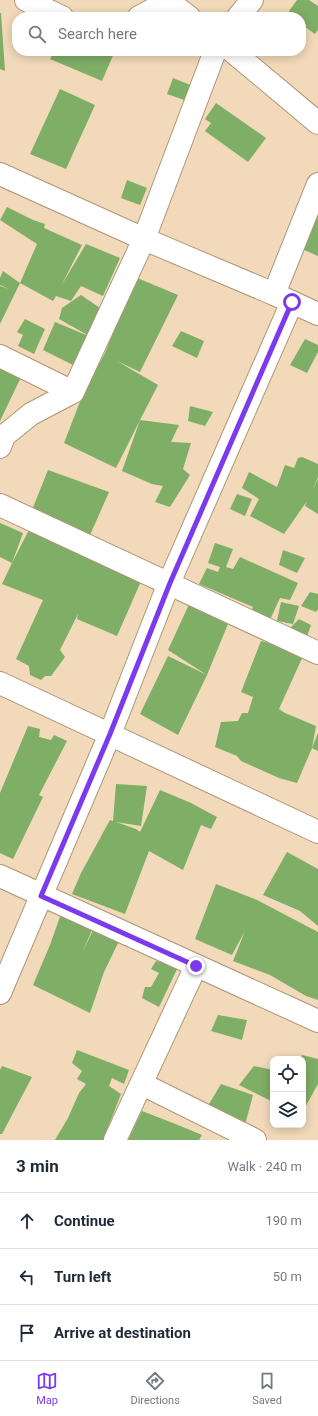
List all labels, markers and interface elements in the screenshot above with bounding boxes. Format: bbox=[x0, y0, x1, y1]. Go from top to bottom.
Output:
search box bbox=[12, 12, 306, 56]
icon: search bbox=[26, 23, 48, 45]
text: Search here bbox=[58, 25, 137, 43]
route start bbox=[283, 293, 301, 311]
route end bbox=[187, 957, 205, 975]
map controls bbox=[270, 1056, 306, 1128]
button: locate bbox=[270, 1056, 306, 1092]
button: layers bbox=[270, 1092, 306, 1128]
text: 3 min bbox=[16, 1156, 59, 1176]
text: Walk · 240 m bbox=[227, 1159, 302, 1174]
icon: ahead bbox=[16, 1210, 38, 1232]
text: Continue bbox=[54, 1212, 115, 1230]
text: 190 m bbox=[265, 1213, 302, 1228]
icon: left bbox=[16, 1266, 38, 1288]
text: Turn left bbox=[54, 1268, 111, 1286]
text: 50 m bbox=[273, 1269, 302, 1284]
icon: arrive bbox=[16, 1322, 38, 1344]
text: Arrive at destination bbox=[54, 1324, 191, 1342]
tab: Map bbox=[36, 1370, 58, 1407]
tab: Directions bbox=[130, 1370, 180, 1407]
tab: Saved bbox=[252, 1370, 282, 1407]

